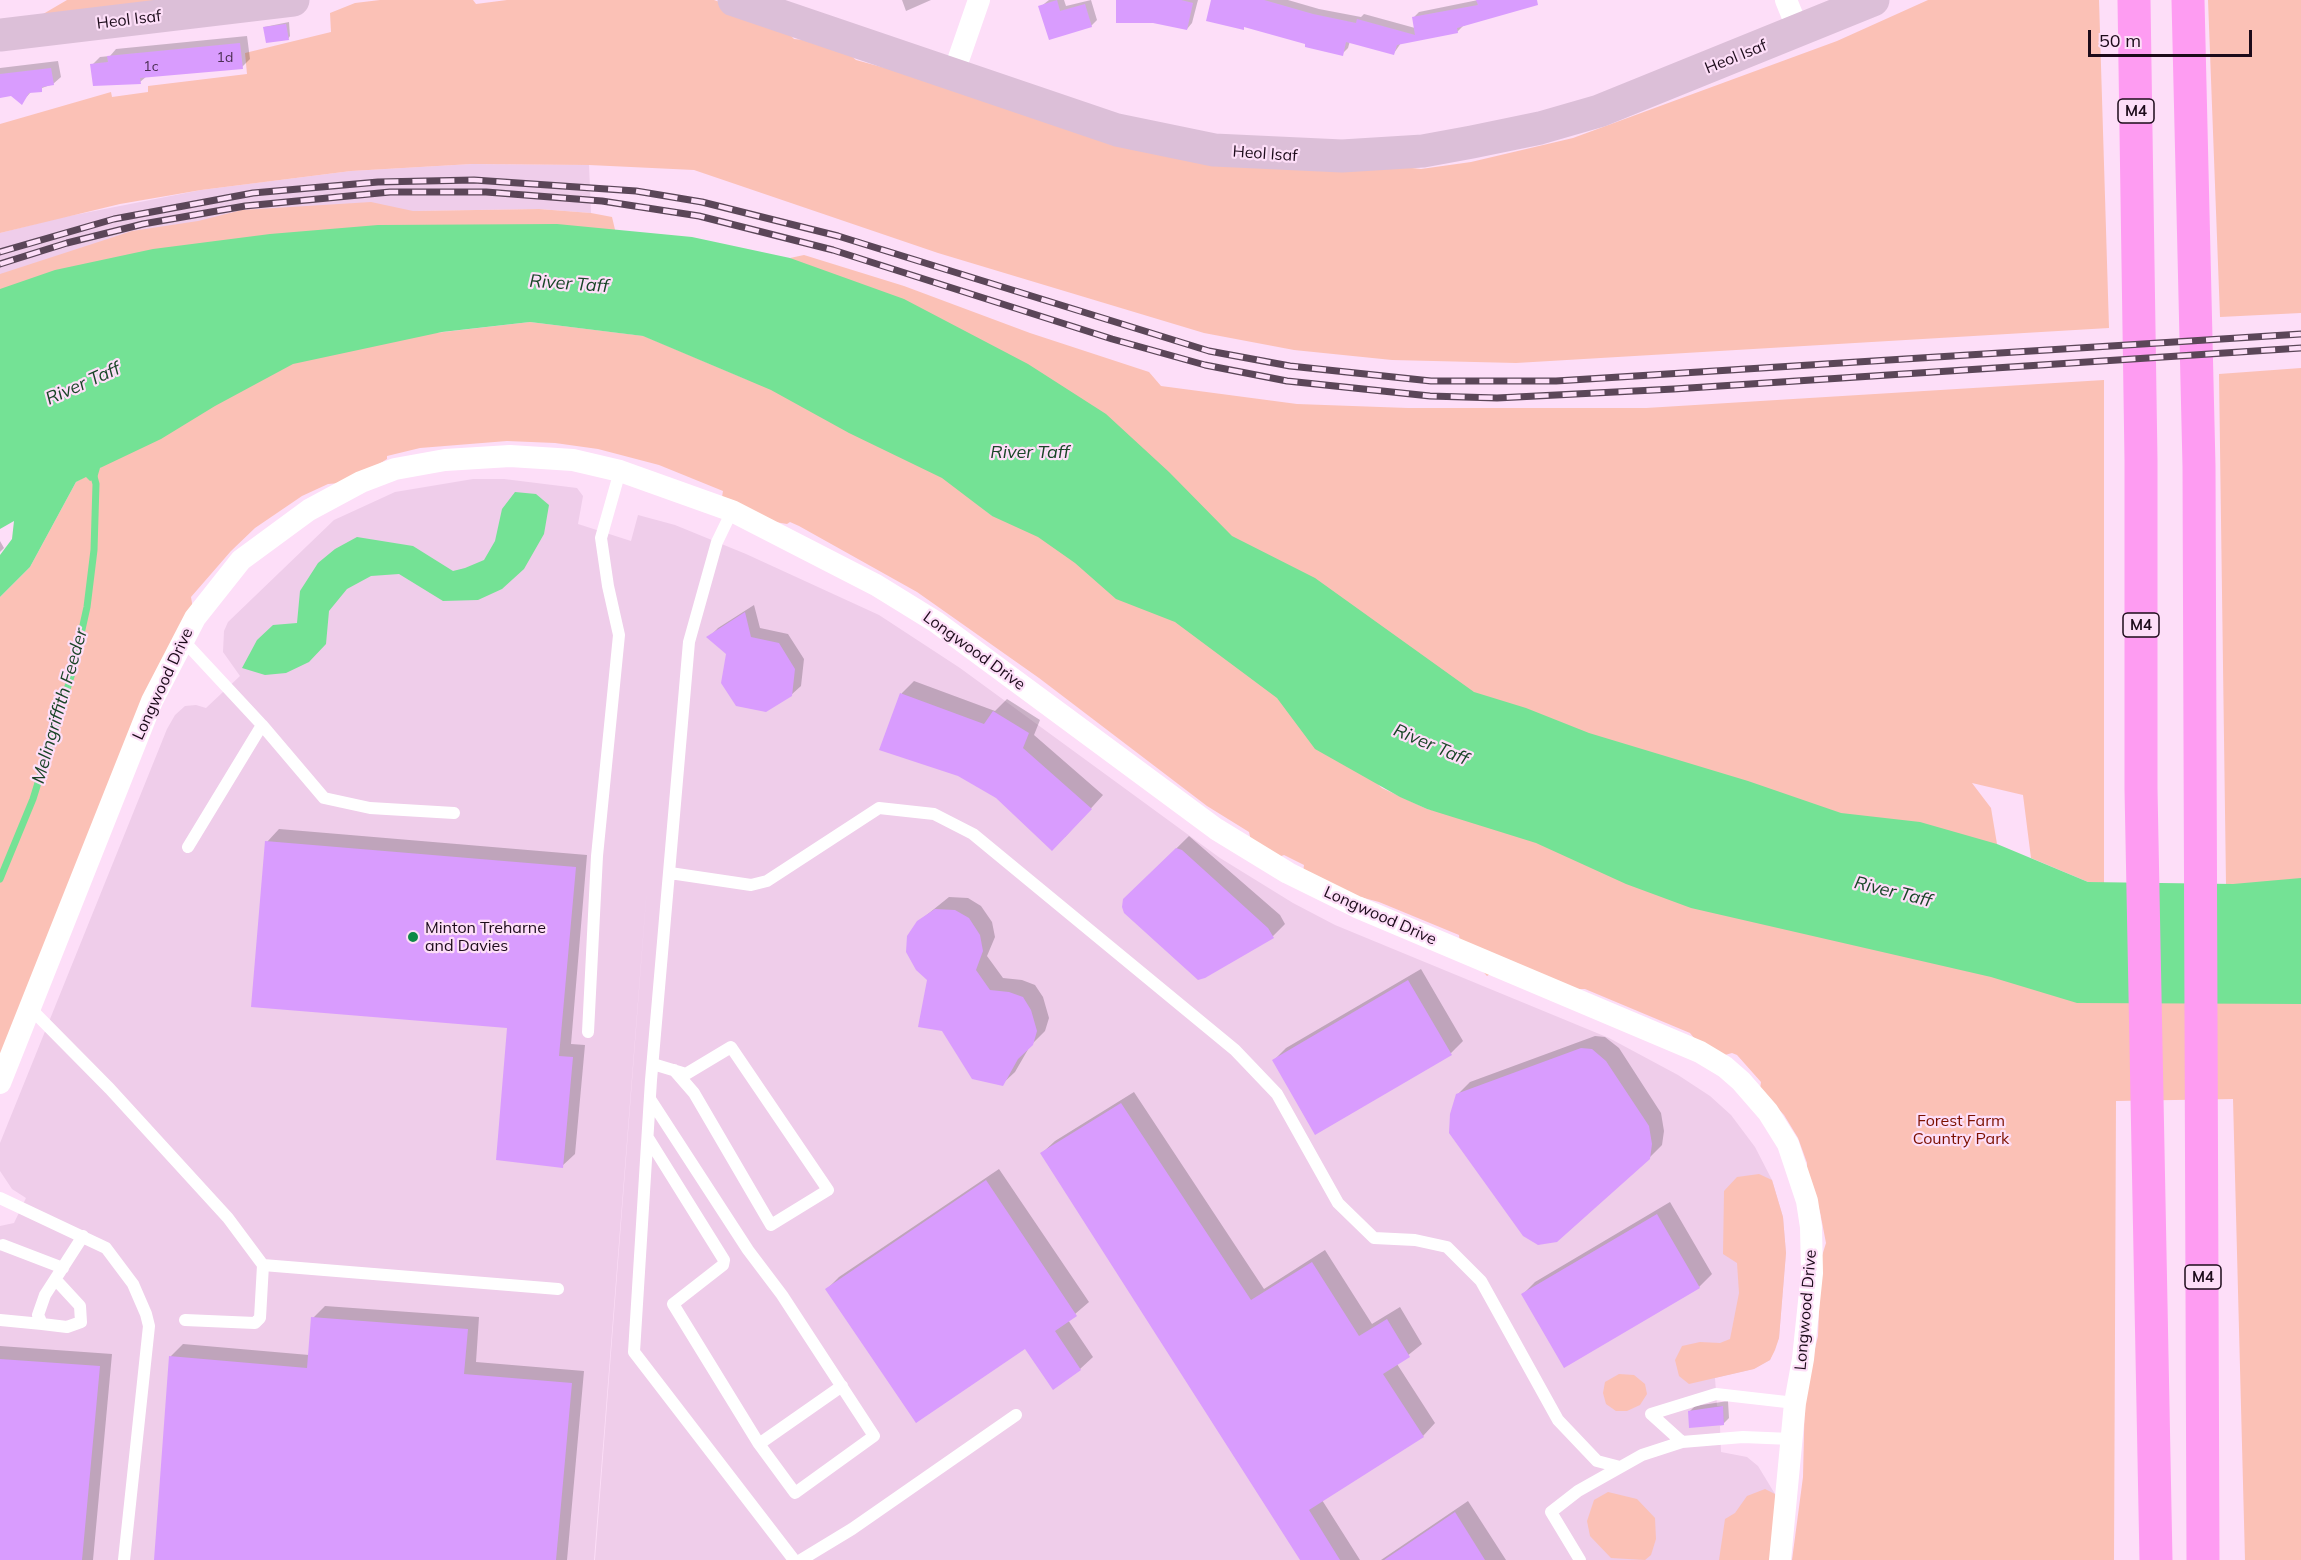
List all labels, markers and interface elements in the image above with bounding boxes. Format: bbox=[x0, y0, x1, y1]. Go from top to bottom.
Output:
street label: Heol Isaf bbox=[95, 7, 163, 33]
scale bar bbox=[2091, 18, 2254, 56]
text: 50 m bbox=[2099, 29, 2141, 52]
street label: Heol Isaf bbox=[1702, 36, 1770, 78]
house number: 1d bbox=[217, 50, 233, 66]
house number: 1c bbox=[143, 59, 159, 75]
road number: M4 bbox=[2118, 99, 2154, 123]
street label: Heol Isaf bbox=[1232, 142, 1298, 166]
water label: River Taff bbox=[529, 270, 609, 298]
water label: River Taff bbox=[42, 358, 124, 410]
water label: River Taff bbox=[990, 442, 1070, 464]
street label: Longwood Drive bbox=[919, 608, 1029, 694]
road number: M4 bbox=[2123, 613, 2159, 637]
street label: Longwood Drive bbox=[129, 625, 197, 743]
water label: Melingriffith Feeder bbox=[28, 626, 92, 786]
water label: River Taff bbox=[1390, 720, 1472, 770]
water label: River Taff bbox=[1852, 872, 1934, 912]
street label: Longwood Drive bbox=[1321, 883, 1439, 949]
place label: Minton Treharne and Davies bbox=[425, 918, 546, 956]
marker: Minton Treharne and Davies bbox=[406, 930, 420, 944]
park label: Forest Farm Country Park bbox=[1913, 1111, 2009, 1149]
street label: Longwood Drive bbox=[1791, 1249, 1821, 1371]
road number: M4 bbox=[2185, 1265, 2221, 1289]

